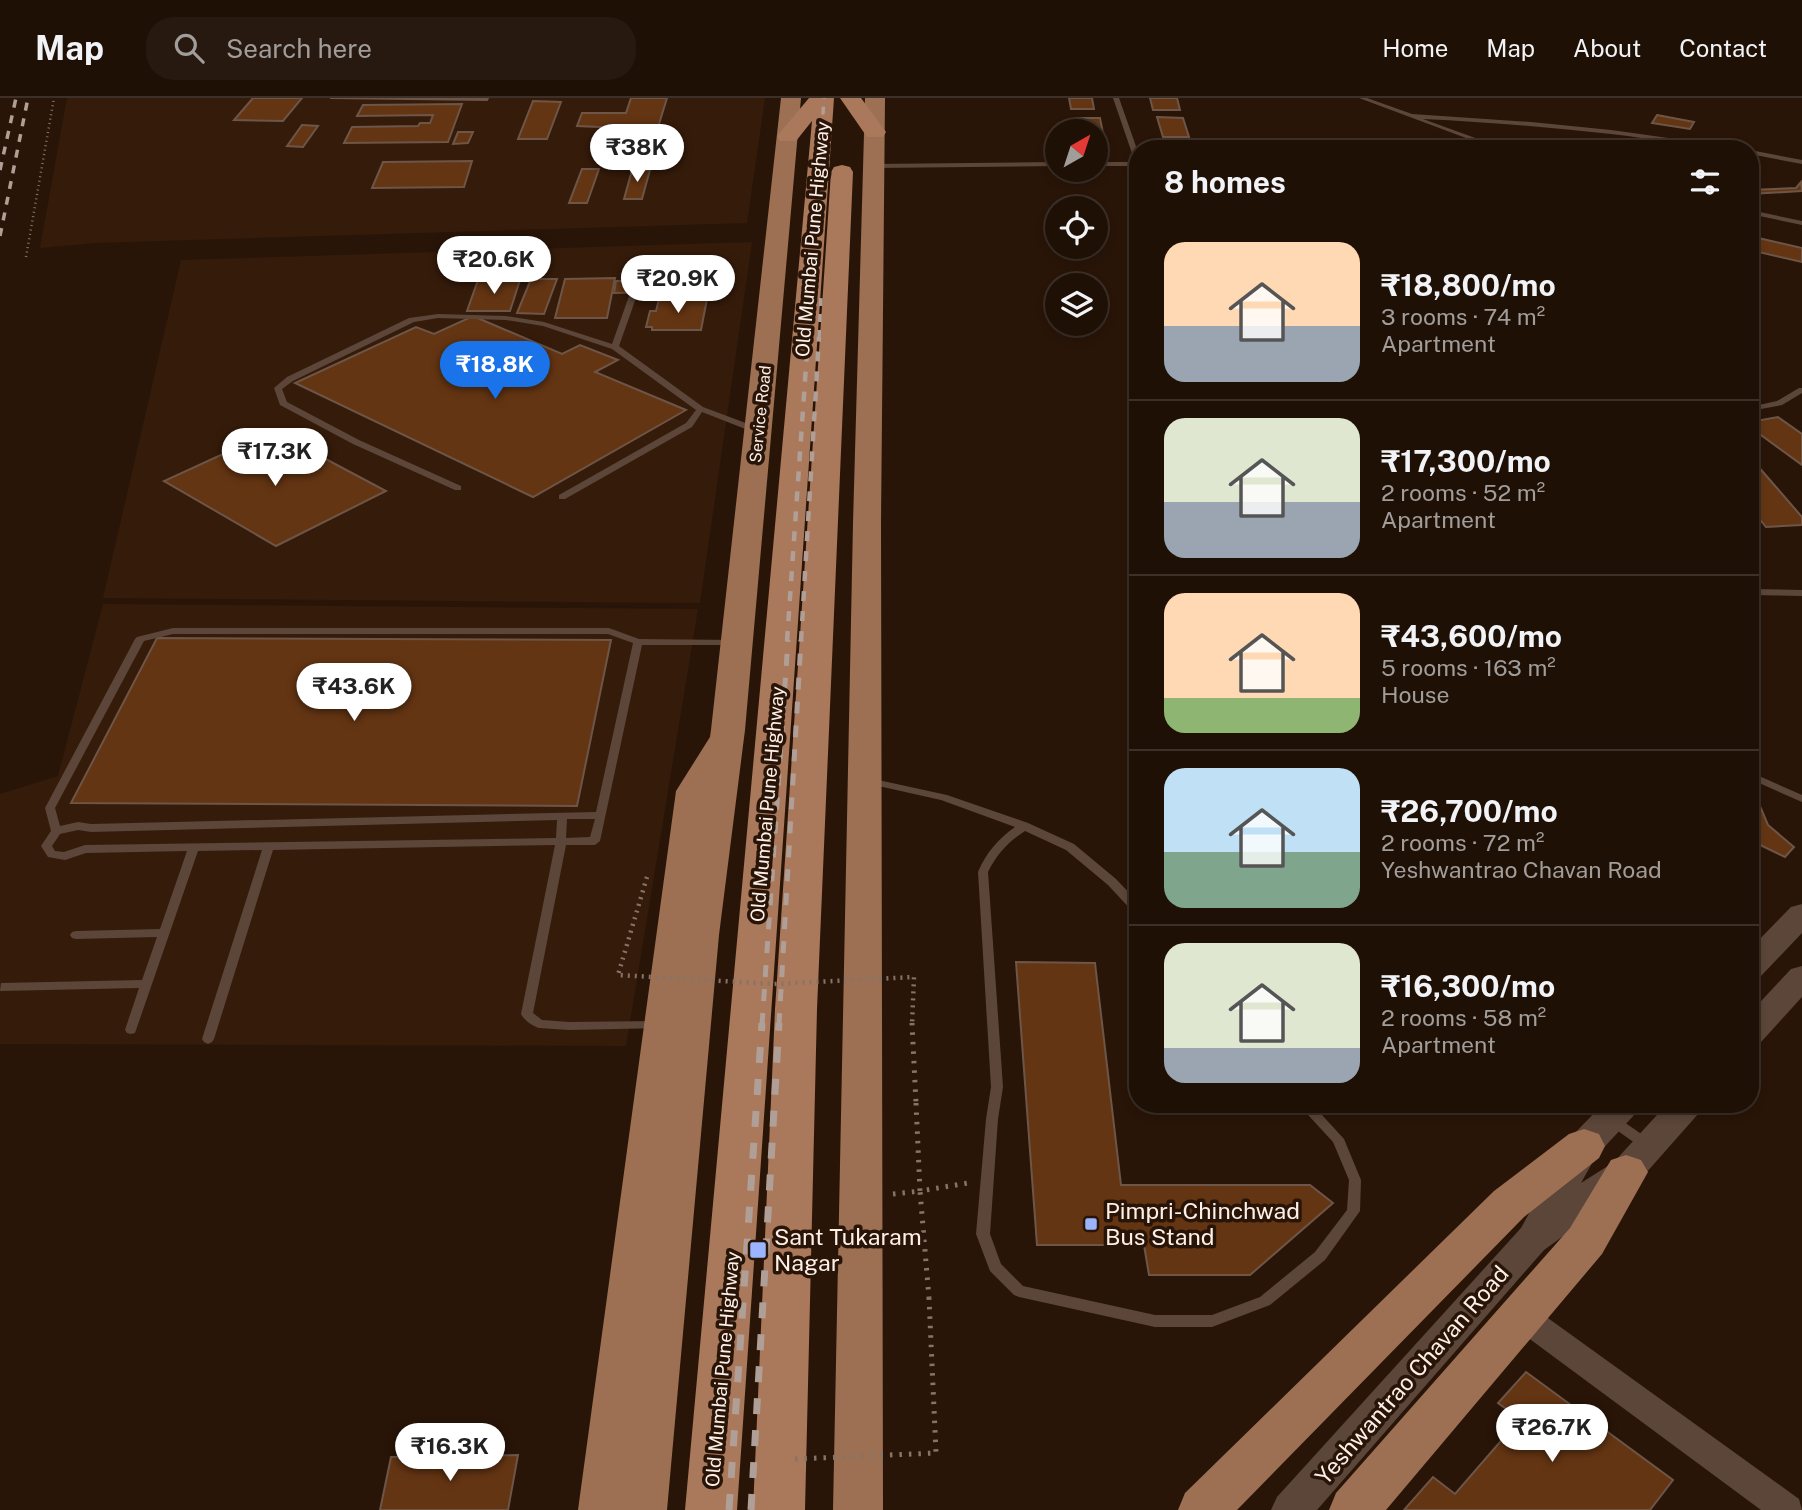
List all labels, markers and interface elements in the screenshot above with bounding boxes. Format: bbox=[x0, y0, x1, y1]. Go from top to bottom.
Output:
search box bbox=[146, 17, 636, 80]
text: Map bbox=[35, 29, 104, 67]
icon: search bbox=[170, 29, 208, 67]
text: Search here bbox=[226, 33, 372, 64]
text: Home bbox=[1382, 34, 1448, 62]
text: Map bbox=[1486, 34, 1535, 62]
text: About bbox=[1573, 34, 1641, 62]
text: Contact bbox=[1679, 34, 1767, 62]
north arrow bbox=[1045, 119, 1108, 182]
map controls bbox=[1045, 119, 1108, 336]
street label: Old Mumbai Pune Highway bbox=[791, 120, 833, 358]
pin: ₹38K bbox=[596, 125, 678, 184]
text: ₹38K bbox=[606, 133, 668, 160]
icon: filters bbox=[1686, 163, 1724, 201]
text: 8 homes bbox=[1164, 164, 1286, 200]
button: locate bbox=[1045, 196, 1108, 259]
pin: ₹20.6K bbox=[437, 236, 551, 296]
text: ₹20.6K bbox=[453, 245, 535, 272]
pin: ₹20.9K bbox=[621, 256, 735, 315]
text: ₹20.9K bbox=[637, 264, 719, 291]
text: ₹18,800/mo bbox=[1381, 267, 1556, 303]
icon: home bbox=[1220, 270, 1304, 354]
button: layers bbox=[1045, 273, 1108, 336]
text: 3 rooms · 74 m² bbox=[1381, 303, 1545, 330]
text: Apartment bbox=[1381, 330, 1496, 357]
pin: ₹18.8K bbox=[438, 342, 552, 401]
text: ₹18.8K bbox=[456, 350, 534, 377]
street label: Service Road bbox=[746, 364, 775, 464]
pin: ₹17.3K bbox=[218, 428, 332, 488]
text: ₹17.3K bbox=[238, 437, 312, 464]
text: ₹17,300/mo bbox=[1381, 443, 1551, 479]
icon: home bbox=[1220, 446, 1304, 530]
text: 2 rooms · 52 m² bbox=[1381, 479, 1545, 506]
text: Apartment bbox=[1381, 506, 1496, 533]
text: ₹43,600/mo bbox=[1381, 618, 1562, 654]
icon: home bbox=[1220, 621, 1304, 705]
text: 5 rooms · 163 m² bbox=[1381, 654, 1556, 681]
pin: ₹43.6K bbox=[297, 664, 411, 723]
text: ₹43.6K bbox=[312, 672, 396, 699]
text: House bbox=[1381, 681, 1449, 708]
street label: Old Mumbai Pune Highway bbox=[746, 685, 788, 923]
text: ₹26,700/mo bbox=[1381, 793, 1558, 829]
icon: home bbox=[1220, 796, 1304, 880]
text: 2 rooms · 72 m² bbox=[1381, 829, 1544, 856]
text: Yeshwantrao Chavan Road bbox=[1381, 856, 1662, 883]
text: ₹16,300/mo bbox=[1381, 968, 1555, 1004]
icon: home bbox=[1220, 971, 1304, 1055]
text: 2 rooms · 58 m² bbox=[1381, 1004, 1546, 1031]
text: Apartment bbox=[1381, 1031, 1496, 1058]
place label: Pimpri-Chinchwad Bus Stand bbox=[1105, 1197, 1300, 1250]
marker: Pimpri-Chinchwad Bus Stand bbox=[1083, 1216, 1099, 1232]
place label: Sant Tukaram Nagar bbox=[774, 1223, 922, 1276]
marker: Sant Tukaram Nagar bbox=[748, 1240, 768, 1260]
street label: Old Mumbai Pune Highway bbox=[701, 1250, 743, 1488]
street label: Yeshwantrao Chavan Road bbox=[1309, 1260, 1514, 1489]
pin: ₹26.7K bbox=[1495, 1404, 1609, 1464]
text: ₹26.7K bbox=[1512, 1413, 1592, 1440]
pin: ₹16.3K bbox=[393, 1424, 507, 1483]
text: ₹16.3K bbox=[411, 1432, 489, 1459]

